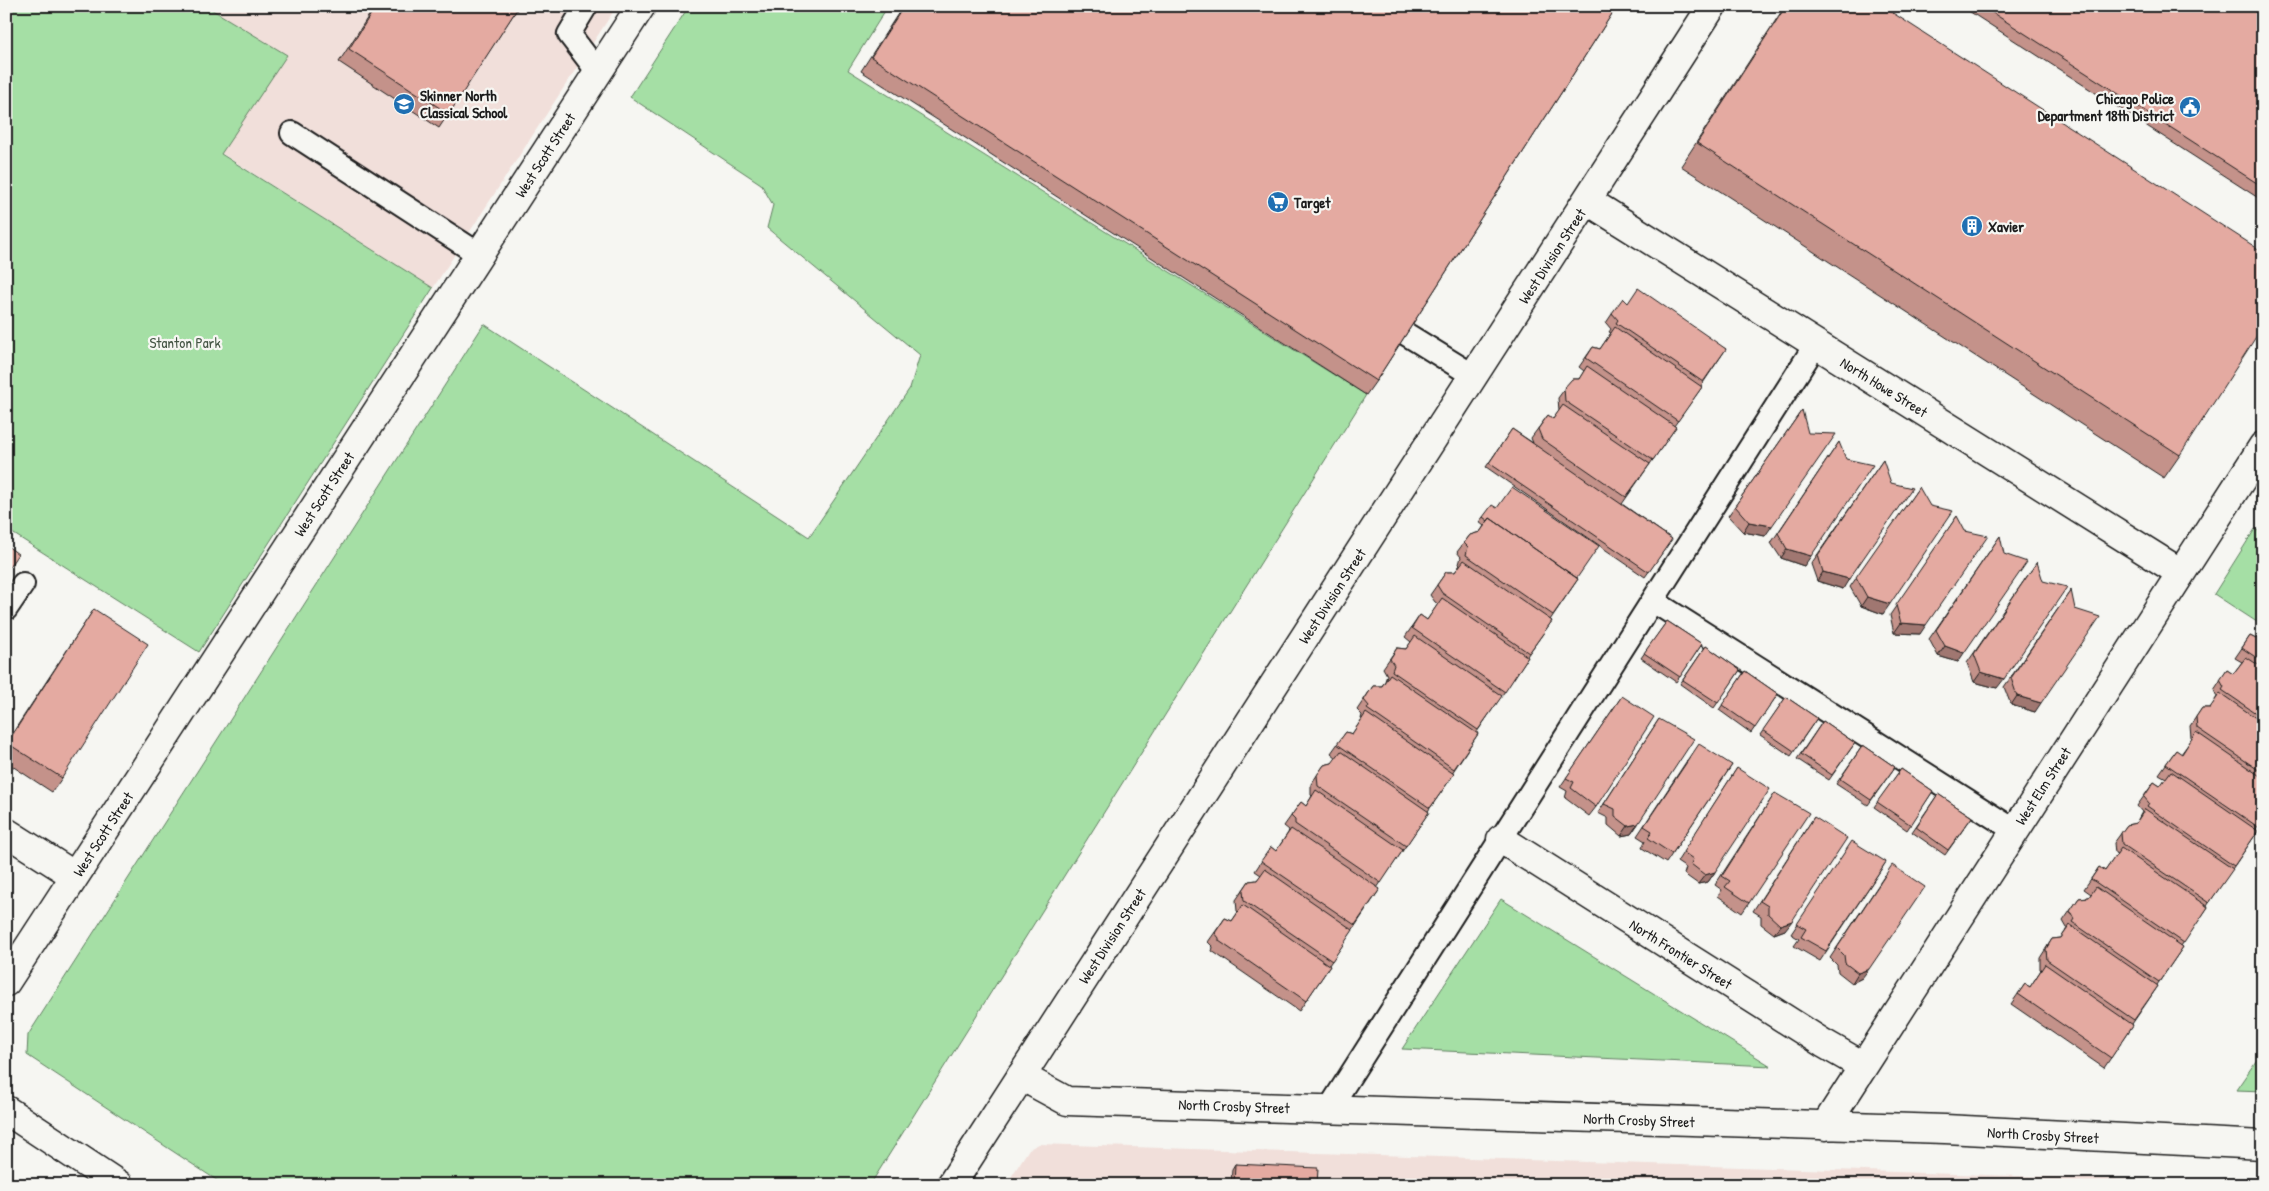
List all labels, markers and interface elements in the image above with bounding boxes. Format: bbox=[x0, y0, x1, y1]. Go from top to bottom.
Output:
place label: Skinner North Classical School bbox=[420, 85, 508, 123]
place label: Chicago Police Department 18th District bbox=[2038, 88, 2175, 127]
school or university icon: Skinner North Classical School bbox=[392, 92, 416, 116]
public building icon: Chicago Police Department 18th District bbox=[2178, 95, 2202, 119]
street label: West Scott Street bbox=[510, 108, 581, 201]
supermarket icon: Target bbox=[1266, 190, 1290, 214]
place label: Target bbox=[1293, 192, 1331, 214]
street label: West Division Street bbox=[1513, 204, 1591, 308]
building icon: Xavier bbox=[1960, 214, 1984, 238]
place label: Xavier bbox=[1988, 216, 2024, 237]
park label: Stanton Park bbox=[149, 332, 221, 353]
street label: North Howe Street bbox=[1836, 352, 1932, 423]
street label: West Scott Street bbox=[289, 447, 360, 540]
street label: West Division Street bbox=[1293, 544, 1371, 648]
street label: West Elm Street bbox=[2010, 742, 2076, 829]
street label: West Scott Street bbox=[68, 787, 139, 880]
street label: West Division Street bbox=[1073, 884, 1151, 988]
street label: North Frontier Street bbox=[1626, 914, 1737, 994]
street label: North Crosby Street bbox=[1178, 1094, 1291, 1118]
street label: North Crosby Street bbox=[1583, 1108, 1696, 1132]
street label: North Crosby Street bbox=[1987, 1122, 2100, 1148]

